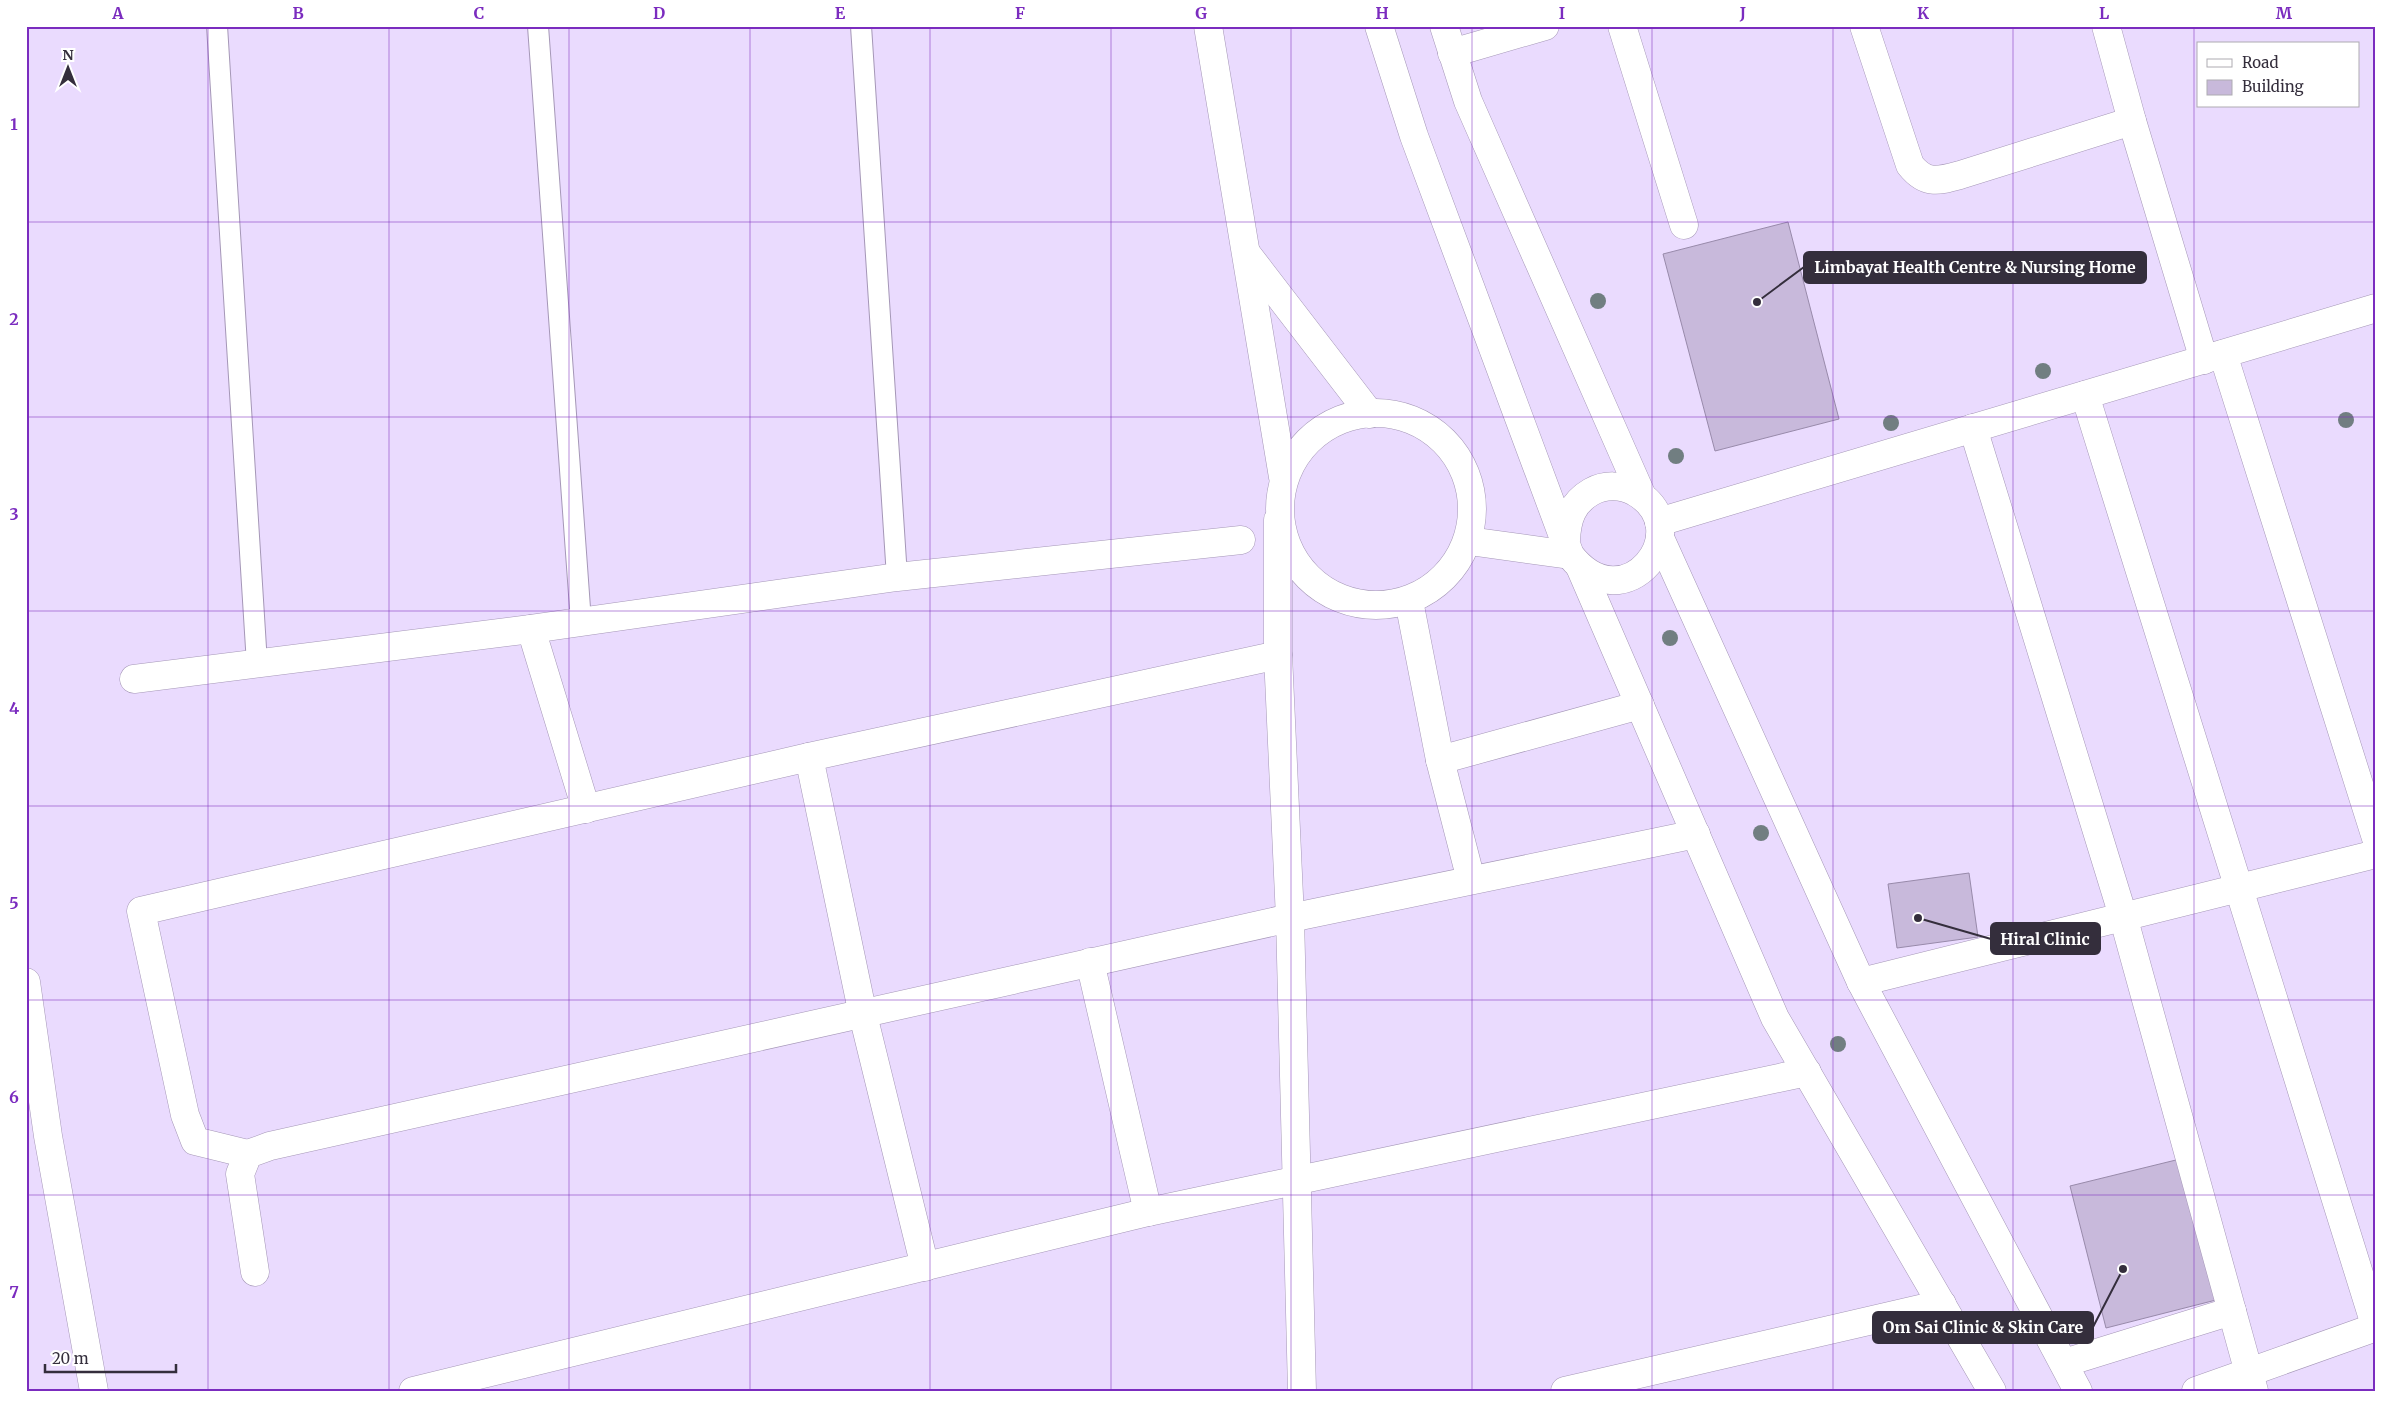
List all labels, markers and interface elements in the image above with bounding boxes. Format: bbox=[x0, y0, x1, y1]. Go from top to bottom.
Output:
text: A bbox=[111, 3, 124, 23]
text: B bbox=[292, 3, 304, 23]
text: C bbox=[474, 3, 484, 23]
text: D bbox=[653, 3, 665, 23]
text: E bbox=[835, 3, 846, 23]
text: F bbox=[1015, 3, 1025, 23]
text: G bbox=[1195, 3, 1207, 23]
text: H bbox=[1375, 3, 1389, 23]
text: I bbox=[1559, 3, 1565, 23]
text: J bbox=[1739, 3, 1746, 23]
text: K bbox=[1917, 3, 1929, 23]
text: L bbox=[2099, 3, 2109, 23]
text: M bbox=[2276, 3, 2293, 23]
north arrow bbox=[42, 42, 92, 92]
legend bbox=[2197, 42, 2360, 108]
text: N bbox=[62, 46, 74, 64]
text: Road bbox=[2242, 53, 2278, 72]
text: Building bbox=[2242, 77, 2304, 96]
text: 1 bbox=[10, 114, 18, 134]
callout: Limbayat Health Centre & Nursing Home bbox=[1804, 252, 2146, 283]
text: Limbayat Health Centre & Nursing Home bbox=[1814, 257, 2136, 277]
text: 2 bbox=[9, 309, 19, 329]
text: 3 bbox=[9, 504, 19, 524]
text: 4 bbox=[9, 698, 19, 718]
text: 5 bbox=[9, 893, 19, 913]
callout: Hiral Clinic bbox=[1991, 923, 2100, 954]
text: Hiral Clinic bbox=[2000, 929, 2090, 949]
text: 6 bbox=[9, 1087, 19, 1107]
text: 7 bbox=[9, 1282, 19, 1302]
callout: Om Sai Clinic & Skin Care bbox=[1873, 1312, 2093, 1343]
text: Om Sai Clinic & Skin Care bbox=[1883, 1317, 2084, 1337]
scale bar bbox=[45, 1342, 176, 1374]
text: 20 m bbox=[52, 1349, 89, 1368]

